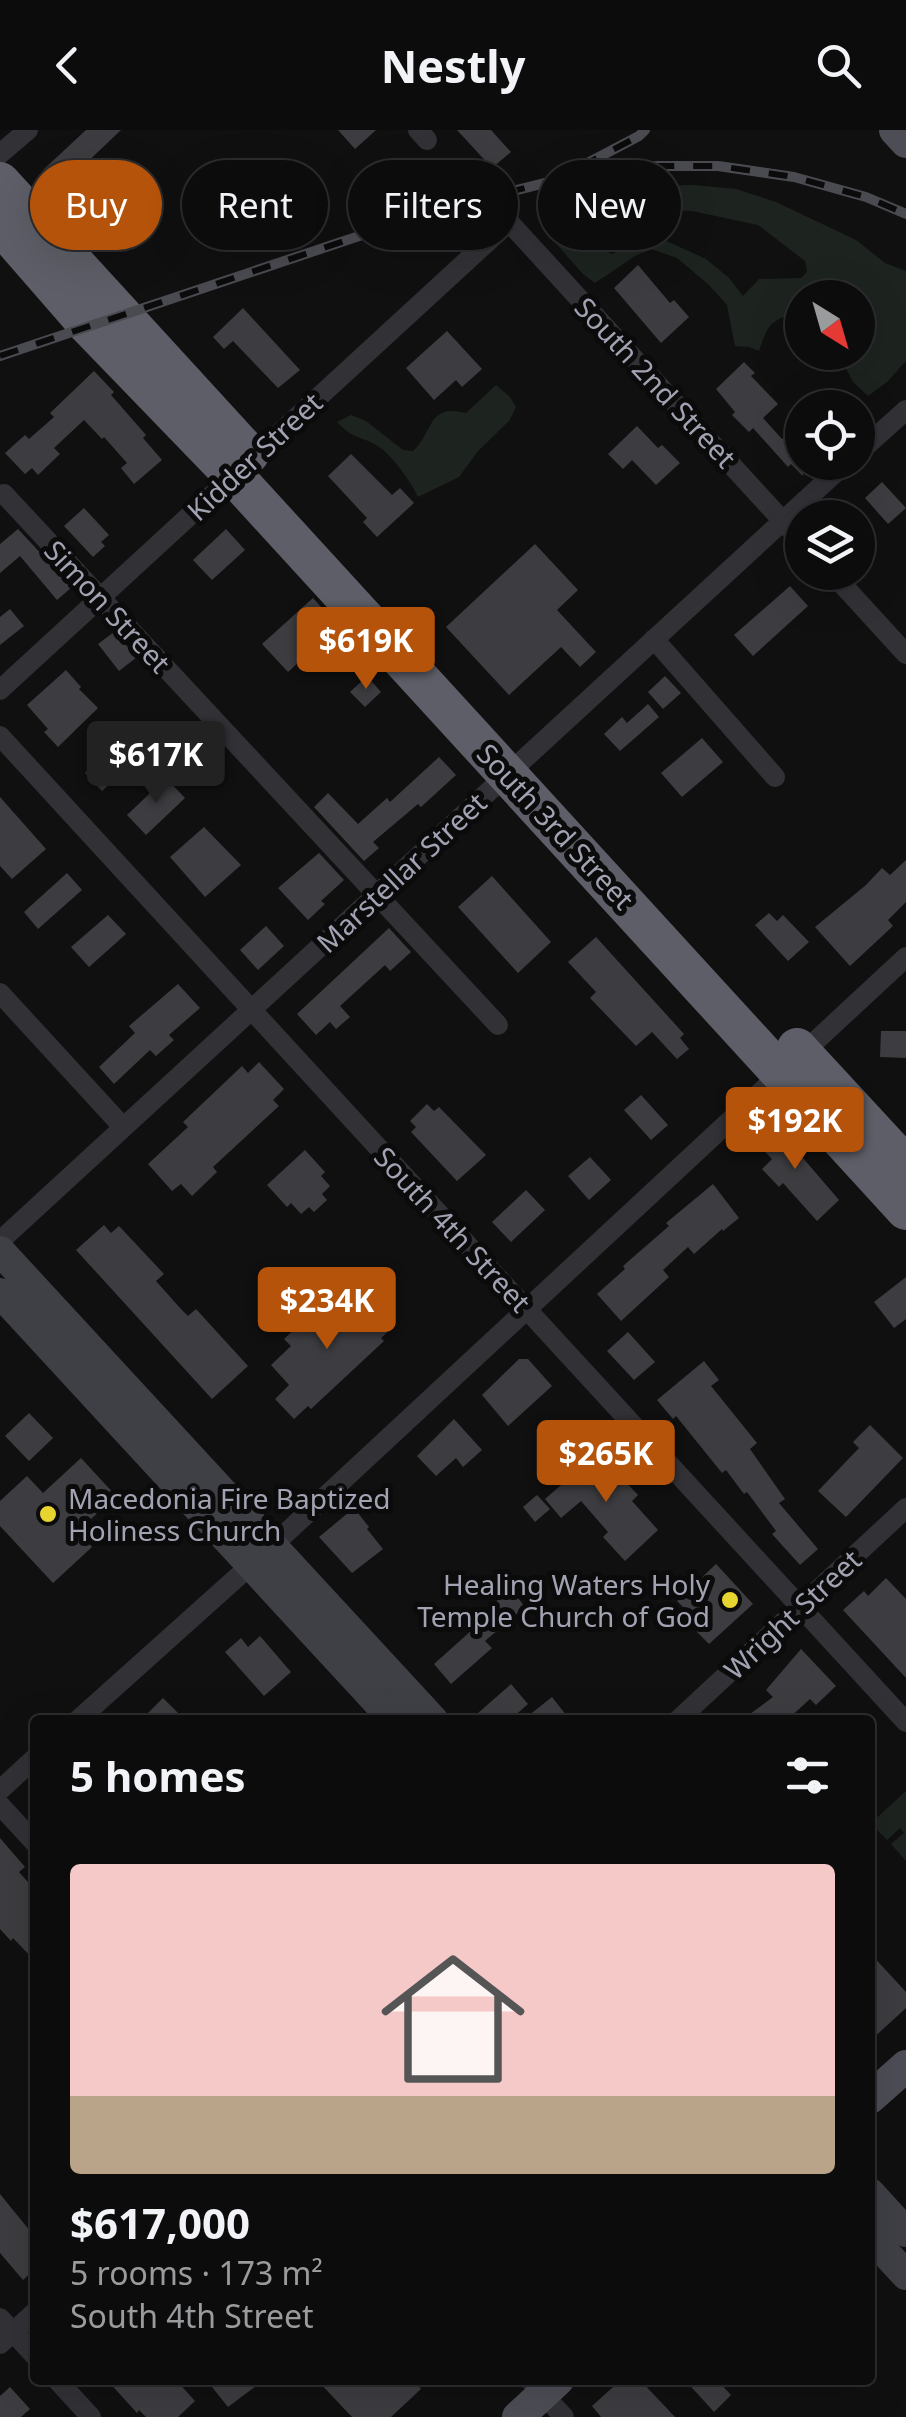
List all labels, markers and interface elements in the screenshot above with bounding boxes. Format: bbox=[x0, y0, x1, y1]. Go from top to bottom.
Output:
text: Nestly bbox=[381, 35, 525, 96]
icon: back bbox=[40, 38, 95, 93]
icon: search bbox=[811, 38, 866, 93]
chip: Buy bbox=[30, 160, 162, 250]
chip: Rent bbox=[182, 160, 328, 250]
chip: Filters bbox=[348, 160, 518, 250]
chip: New bbox=[538, 160, 681, 250]
north arrow bbox=[785, 280, 875, 370]
map controls bbox=[785, 280, 875, 590]
street label: South 2nd Street bbox=[567, 288, 745, 476]
street label: Kidder Street bbox=[178, 384, 330, 528]
button: locate bbox=[785, 390, 875, 480]
button: layers bbox=[785, 500, 875, 590]
street label: Simon Street bbox=[37, 531, 179, 681]
pin: $619K bbox=[296, 607, 436, 692]
text: $619K bbox=[319, 618, 413, 661]
pin: $617K bbox=[86, 721, 226, 806]
text: $617K bbox=[109, 732, 203, 775]
street label: South 3rd Street bbox=[469, 735, 643, 917]
street label: Marstellar Street bbox=[308, 783, 494, 961]
pin: $192K bbox=[725, 1087, 865, 1172]
text: $192K bbox=[748, 1098, 842, 1141]
street label: South 4th Street bbox=[366, 1138, 540, 1320]
pin: $234K bbox=[257, 1267, 397, 1352]
text: $234K bbox=[280, 1278, 374, 1321]
pin: $265K bbox=[536, 1420, 676, 1505]
text: $265K bbox=[559, 1431, 653, 1474]
place label: Macedonia Fire Baptized Holiness Church bbox=[68, 1479, 390, 1549]
marker: Macedonia Fire Baptized Holiness Church bbox=[37, 1503, 59, 1525]
street label: Wright Street bbox=[715, 1541, 869, 1687]
place label: Healing Waters Holy Temple Church of God bbox=[417, 1565, 711, 1635]
marker: Healing Waters Holy Temple Church of God bbox=[719, 1589, 741, 1611]
text: 5 homes bbox=[70, 1747, 246, 1804]
icon: filters bbox=[780, 1748, 835, 1803]
icon: home bbox=[363, 1929, 543, 2109]
text: $617,000 bbox=[70, 2194, 250, 2251]
text: 5 rooms · 173 m² bbox=[70, 2251, 323, 2294]
text: South 4th Street bbox=[70, 2294, 314, 2337]

